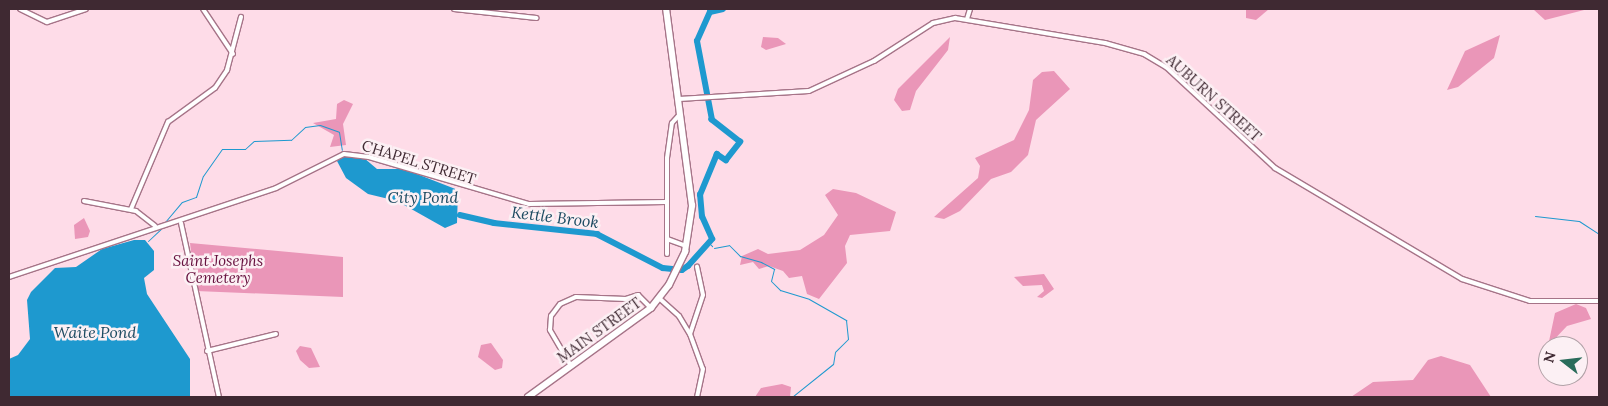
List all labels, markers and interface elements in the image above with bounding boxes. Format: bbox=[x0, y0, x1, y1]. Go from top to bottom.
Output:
street label: AUBURN STREET bbox=[1163, 51, 1265, 145]
street label: CHAPEL STREET bbox=[360, 136, 478, 188]
water label: City Pond bbox=[388, 187, 458, 207]
water label: Kettle Brook bbox=[510, 202, 600, 232]
park label: Saint Josephs Cemetery bbox=[173, 251, 263, 286]
street label: MAIN STREET bbox=[554, 294, 644, 366]
water label: Waite Pond bbox=[54, 322, 136, 342]
north arrow bbox=[1538, 336, 1588, 386]
text: N bbox=[1539, 349, 1560, 365]

